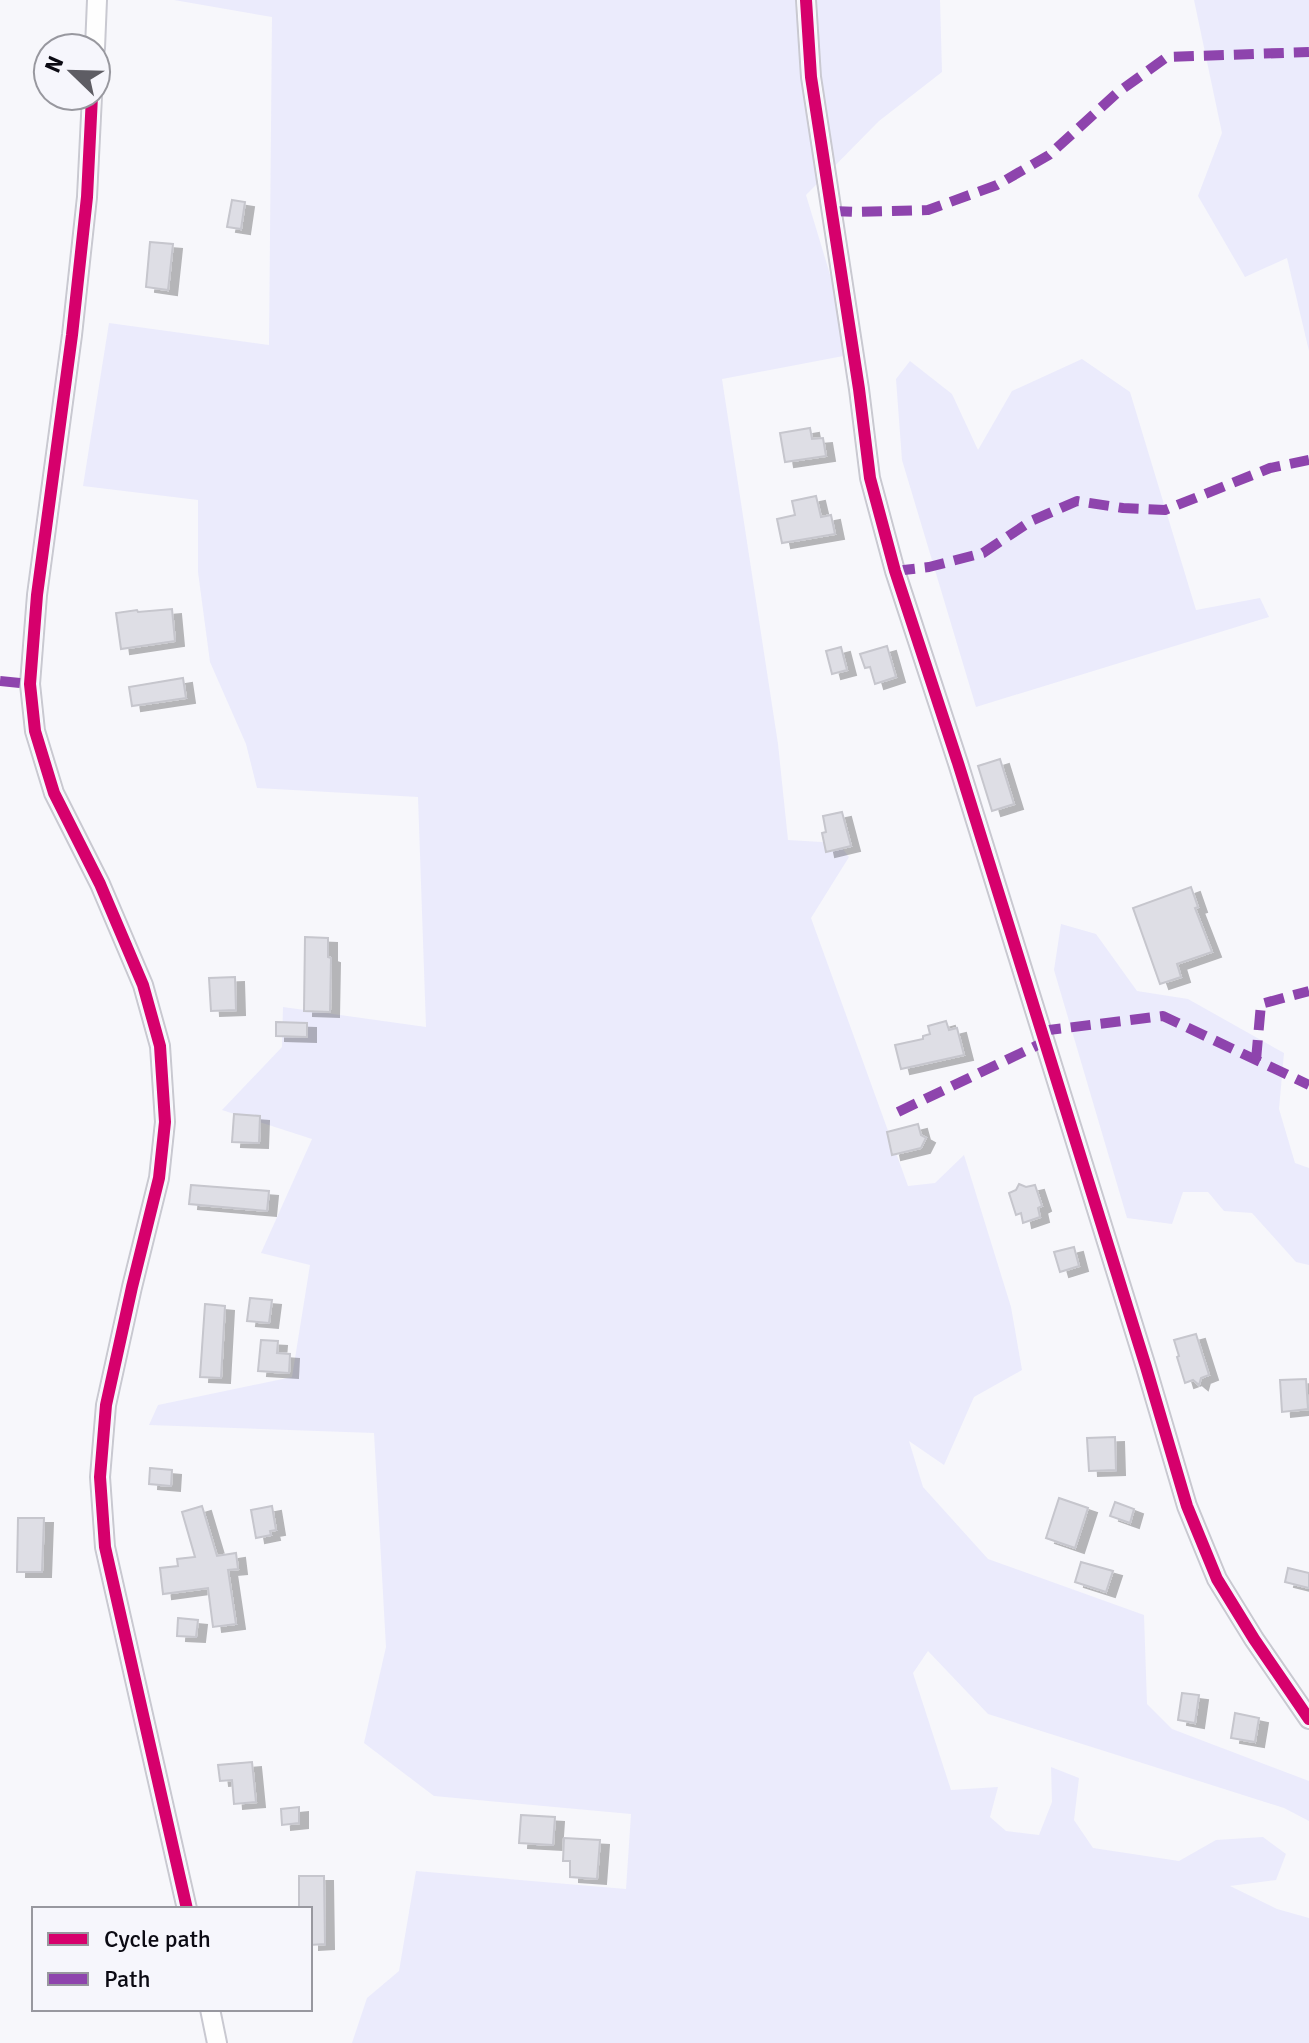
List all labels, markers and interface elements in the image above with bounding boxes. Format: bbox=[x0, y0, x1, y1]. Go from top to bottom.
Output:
north arrow bbox=[32, 32, 112, 112]
text: N bbox=[39, 52, 69, 77]
legend bbox=[32, 1907, 312, 2011]
text: Cycle path bbox=[104, 1924, 211, 1954]
text: Path bbox=[104, 1964, 150, 1994]

